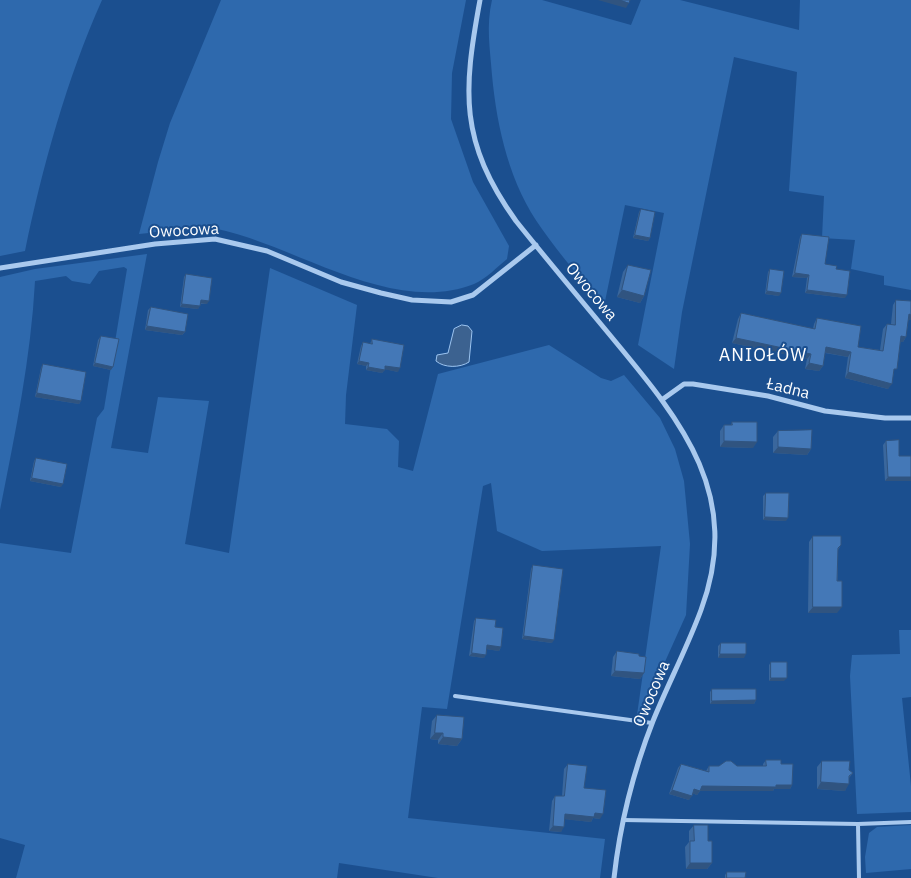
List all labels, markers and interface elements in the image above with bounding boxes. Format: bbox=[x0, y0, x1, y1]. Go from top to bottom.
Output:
street label: Owocowa bbox=[149, 220, 219, 242]
street label: Owocowa bbox=[561, 259, 621, 325]
district label: ANIOŁÓW bbox=[718, 345, 808, 367]
street label: Ładna bbox=[765, 374, 811, 404]
street label: Owocowa bbox=[629, 658, 675, 730]

